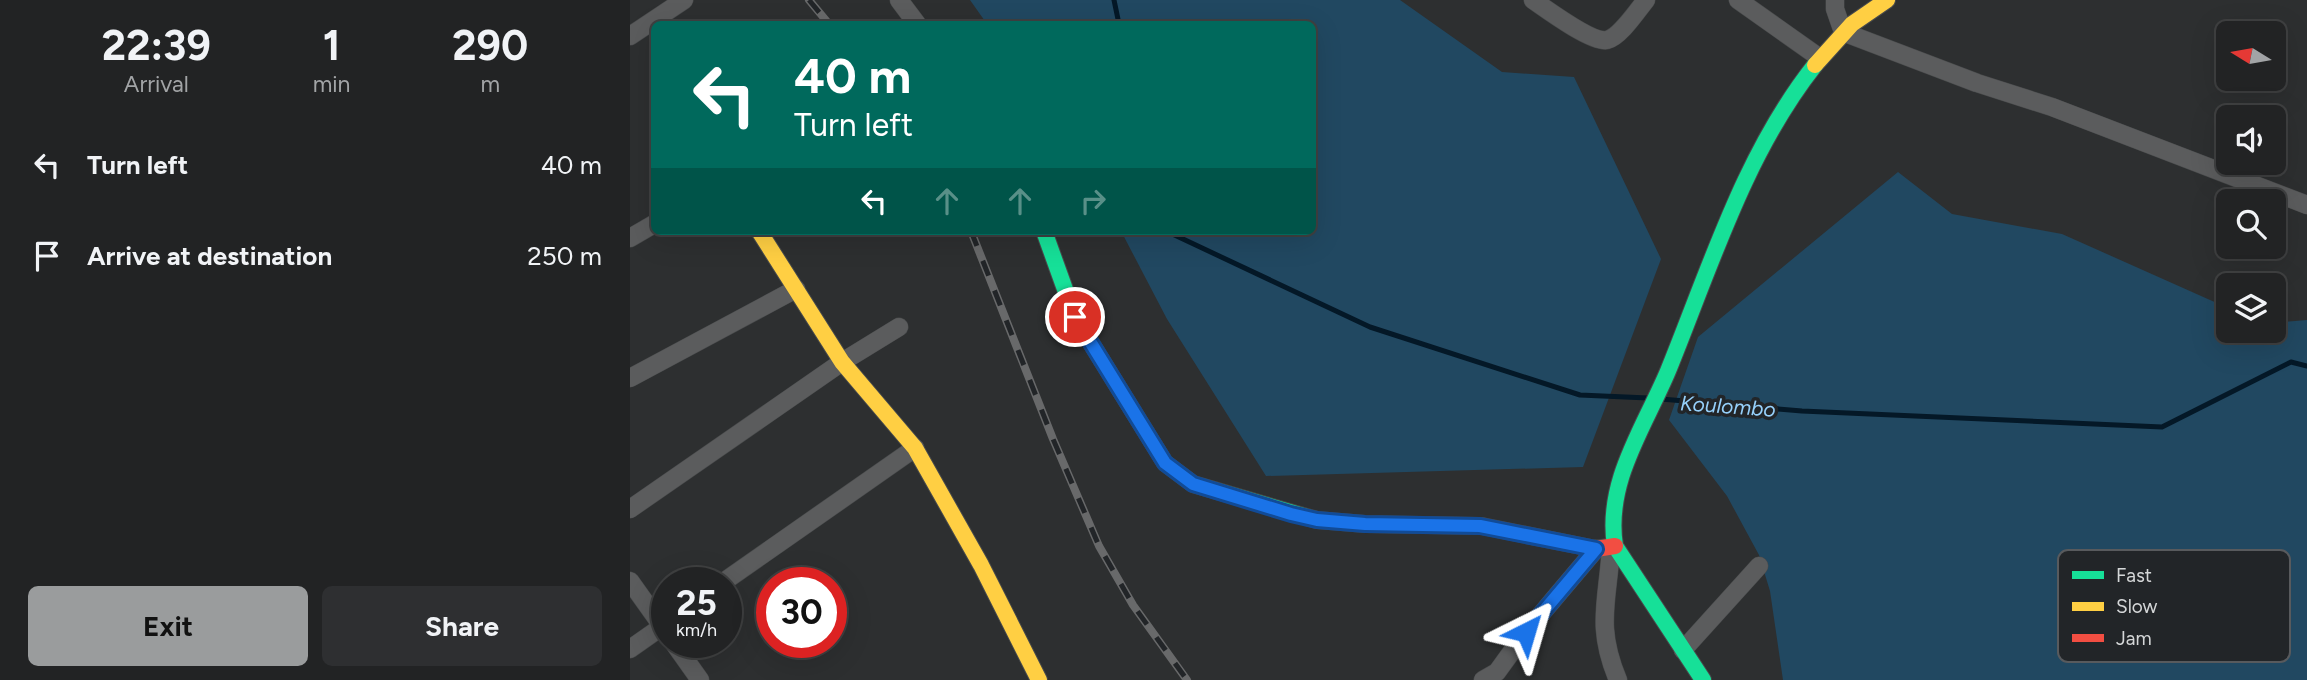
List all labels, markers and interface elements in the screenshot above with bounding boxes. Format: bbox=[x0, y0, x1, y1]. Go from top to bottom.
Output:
text: 22:39 bbox=[102, 20, 211, 71]
text: 1 bbox=[323, 20, 340, 71]
text: 290 bbox=[452, 20, 528, 71]
north arrow bbox=[2216, 21, 2286, 91]
map controls bbox=[2216, 21, 2286, 343]
text: 40 m bbox=[794, 46, 911, 105]
icon: left bbox=[679, 49, 770, 140]
text: Arrival bbox=[124, 70, 189, 98]
text: min bbox=[313, 70, 350, 98]
text: m bbox=[480, 70, 500, 98]
button: sound bbox=[2216, 105, 2286, 175]
text: Turn left bbox=[794, 106, 913, 144]
icon: left bbox=[28, 146, 66, 184]
text: Turn left bbox=[87, 149, 188, 181]
text: 40 m bbox=[541, 149, 602, 181]
icon: left bbox=[855, 182, 893, 220]
icon: ahead bbox=[928, 182, 966, 220]
icon: ahead bbox=[1001, 182, 1039, 220]
icon: right bbox=[1074, 182, 1112, 220]
button: search bbox=[2216, 189, 2286, 259]
icon: arrive bbox=[28, 237, 66, 275]
text: Arrive at destination bbox=[87, 240, 332, 272]
text: 250 m bbox=[527, 240, 602, 272]
button: layers bbox=[2216, 273, 2286, 343]
pin bbox=[1045, 287, 1105, 347]
icon: arrive bbox=[1056, 298, 1094, 336]
water label: Koulombo bbox=[1679, 390, 1777, 422]
legend bbox=[2058, 550, 2290, 662]
text: Fast bbox=[2116, 564, 2152, 587]
speed limit sign: 30 bbox=[756, 567, 847, 658]
text: 25 bbox=[676, 582, 717, 624]
button: Exit bbox=[28, 586, 308, 666]
button: Share bbox=[322, 586, 602, 666]
position arrow bbox=[1489, 595, 1563, 669]
text: Slow bbox=[2116, 595, 2158, 618]
text: km/h bbox=[676, 619, 717, 641]
text: Jam bbox=[2116, 627, 2152, 650]

